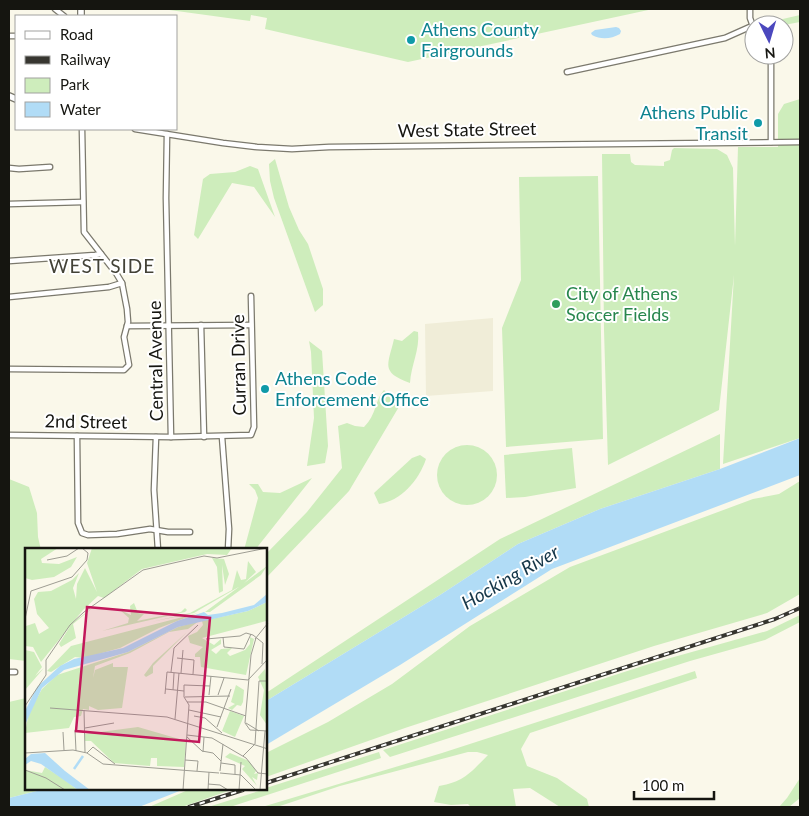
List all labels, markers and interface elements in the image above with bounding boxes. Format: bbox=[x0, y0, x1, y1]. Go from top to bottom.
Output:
legend bbox=[15, 15, 178, 130]
north arrow bbox=[744, 15, 794, 65]
place label: Athens County Fairgrounds bbox=[421, 18, 540, 61]
text: Road bbox=[60, 25, 93, 43]
marker: Athens County Fairgrounds bbox=[405, 34, 417, 46]
text: N bbox=[764, 45, 776, 62]
text: Railway bbox=[60, 50, 111, 68]
text: Park bbox=[60, 75, 90, 93]
text: Water bbox=[60, 100, 101, 118]
place label: Athens Public Transit bbox=[640, 101, 749, 144]
street label: West State Street bbox=[398, 117, 537, 141]
marker: Athens Public Transit bbox=[752, 117, 764, 129]
district label: WEST SIDE bbox=[49, 254, 155, 277]
place label: City of Athens Soccer Fields bbox=[566, 282, 678, 325]
marker: City of Athens Soccer Fields bbox=[550, 298, 562, 310]
street label: Central Avenue bbox=[143, 300, 167, 422]
street label: Curran Drive bbox=[226, 314, 250, 416]
place label: Athens Code Enforcement Office bbox=[275, 367, 429, 410]
marker: Athens Code Enforcement Office bbox=[259, 383, 271, 395]
street label: 2nd Street bbox=[45, 409, 128, 433]
water label: Hocking River bbox=[457, 539, 563, 614]
inset map bbox=[25, 548, 268, 791]
scale bar bbox=[634, 768, 714, 800]
text: 100 m bbox=[642, 776, 684, 794]

